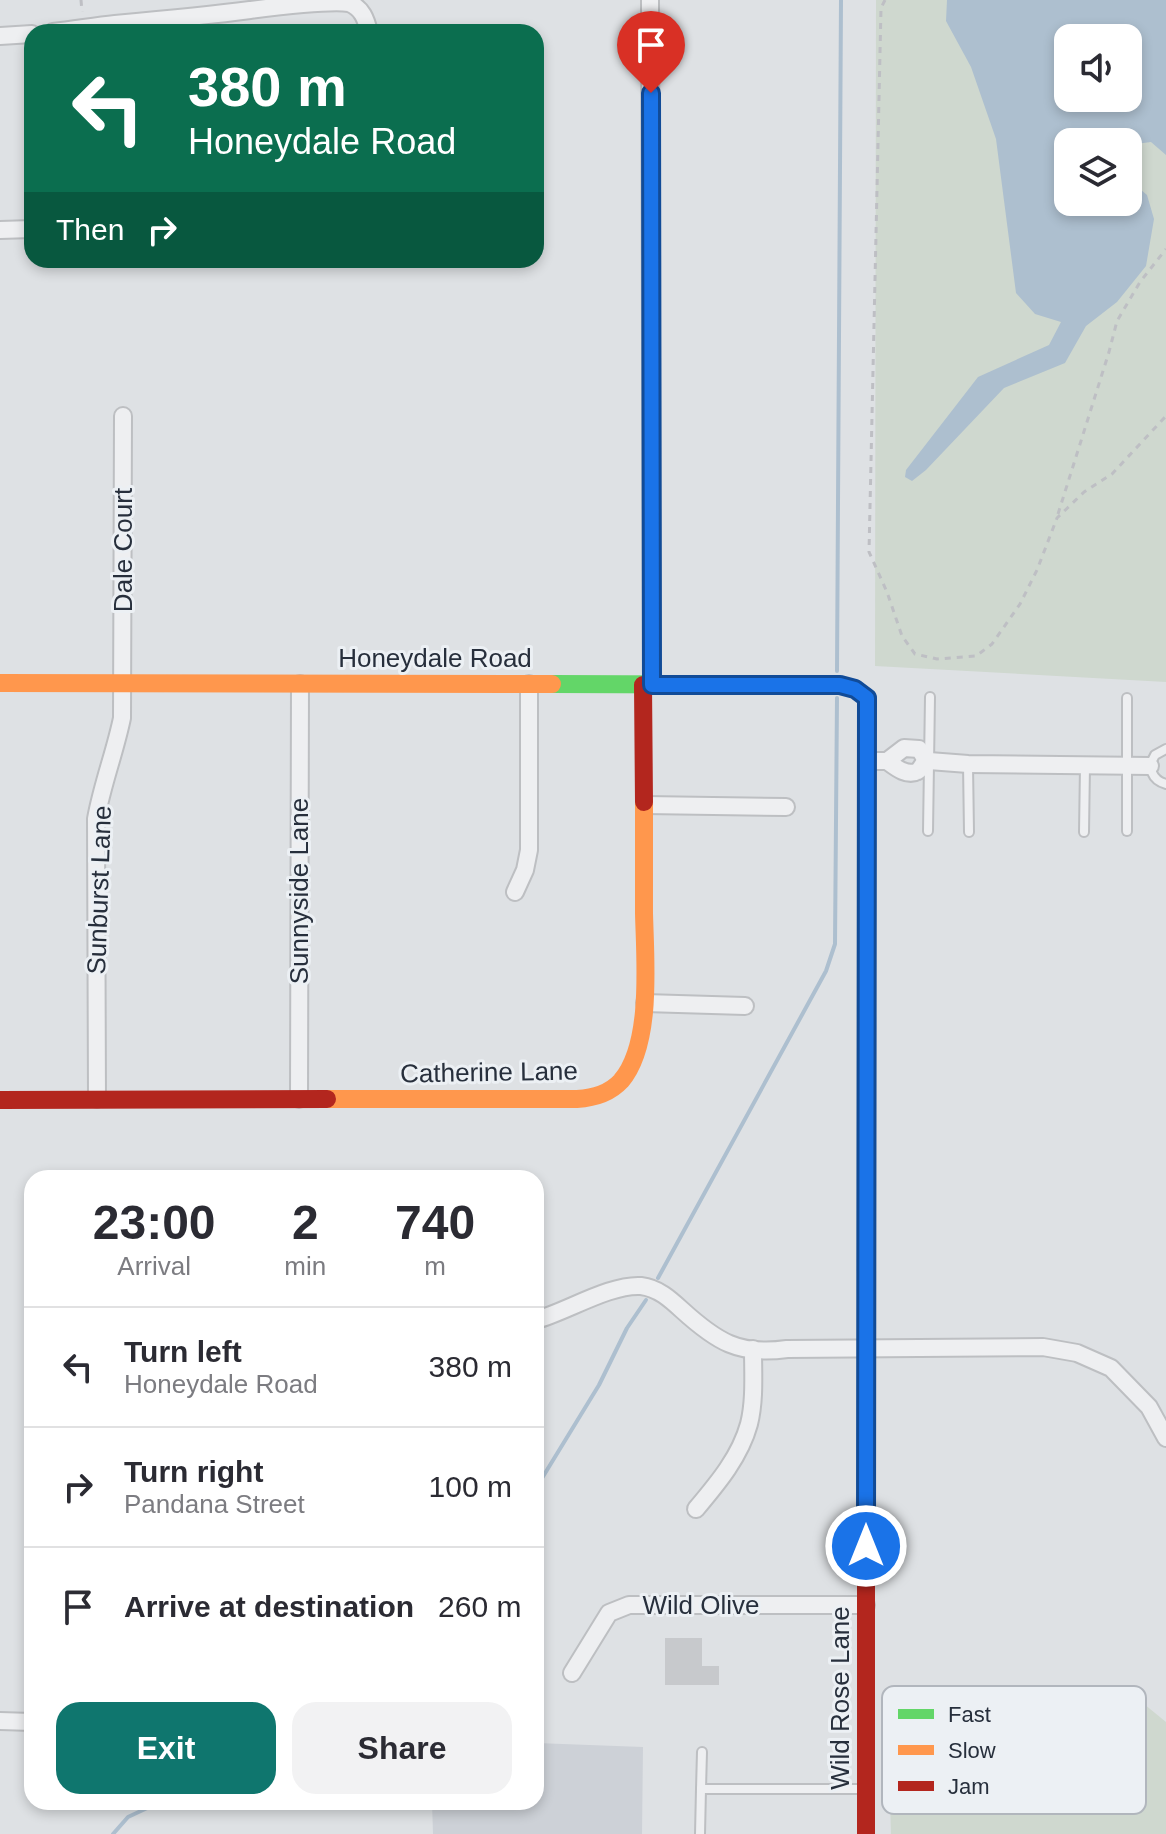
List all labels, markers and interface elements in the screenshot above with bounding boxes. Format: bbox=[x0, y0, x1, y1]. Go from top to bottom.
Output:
pin bbox=[617, 11, 685, 93]
icon: arrive bbox=[629, 23, 673, 67]
map controls bbox=[1054, 24, 1142, 216]
button: sound bbox=[1054, 24, 1142, 112]
text: 380 m bbox=[188, 55, 347, 118]
icon: left bbox=[56, 56, 160, 160]
text: Honeydale Road bbox=[188, 121, 456, 162]
button: layers bbox=[1054, 128, 1142, 216]
icon: right bbox=[140, 208, 184, 252]
text: Then bbox=[56, 213, 124, 246]
street label: Dale Court bbox=[108, 487, 138, 612]
street label: Honeydale Road bbox=[338, 643, 532, 673]
street label: Sunnyside Lane bbox=[284, 798, 314, 984]
street label: Sunburst Lane bbox=[81, 805, 117, 975]
street label: Catherine Lane bbox=[400, 1055, 578, 1089]
text: 23:00 bbox=[93, 1196, 216, 1249]
text: 2 bbox=[292, 1196, 319, 1249]
text: 740 bbox=[395, 1196, 475, 1249]
text: Arrival bbox=[117, 1251, 191, 1281]
text: min bbox=[284, 1251, 326, 1281]
text: m bbox=[424, 1251, 446, 1281]
text: Turn left bbox=[124, 1335, 242, 1368]
icon: left bbox=[56, 1345, 100, 1389]
text: 380 m bbox=[429, 1350, 512, 1383]
text: Honeydale Road bbox=[124, 1369, 318, 1399]
text: Turn right bbox=[124, 1455, 263, 1488]
icon: right bbox=[56, 1465, 100, 1509]
text: 100 m bbox=[429, 1470, 512, 1503]
text: Pandana Street bbox=[124, 1489, 305, 1519]
position arrow bbox=[824, 1504, 908, 1588]
icon: arrive bbox=[56, 1585, 100, 1629]
text: Arrive at destination bbox=[124, 1590, 414, 1623]
text: 260 m bbox=[438, 1590, 521, 1623]
street label: Wild Olive bbox=[642, 1590, 760, 1620]
street label: Wild Rose Lane bbox=[825, 1606, 855, 1790]
legend bbox=[882, 1686, 1146, 1814]
button: Exit bbox=[56, 1702, 276, 1794]
button: Share bbox=[292, 1702, 512, 1794]
text: Fast bbox=[948, 1702, 991, 1727]
text: Slow bbox=[948, 1738, 996, 1763]
text: Jam bbox=[948, 1774, 990, 1799]

